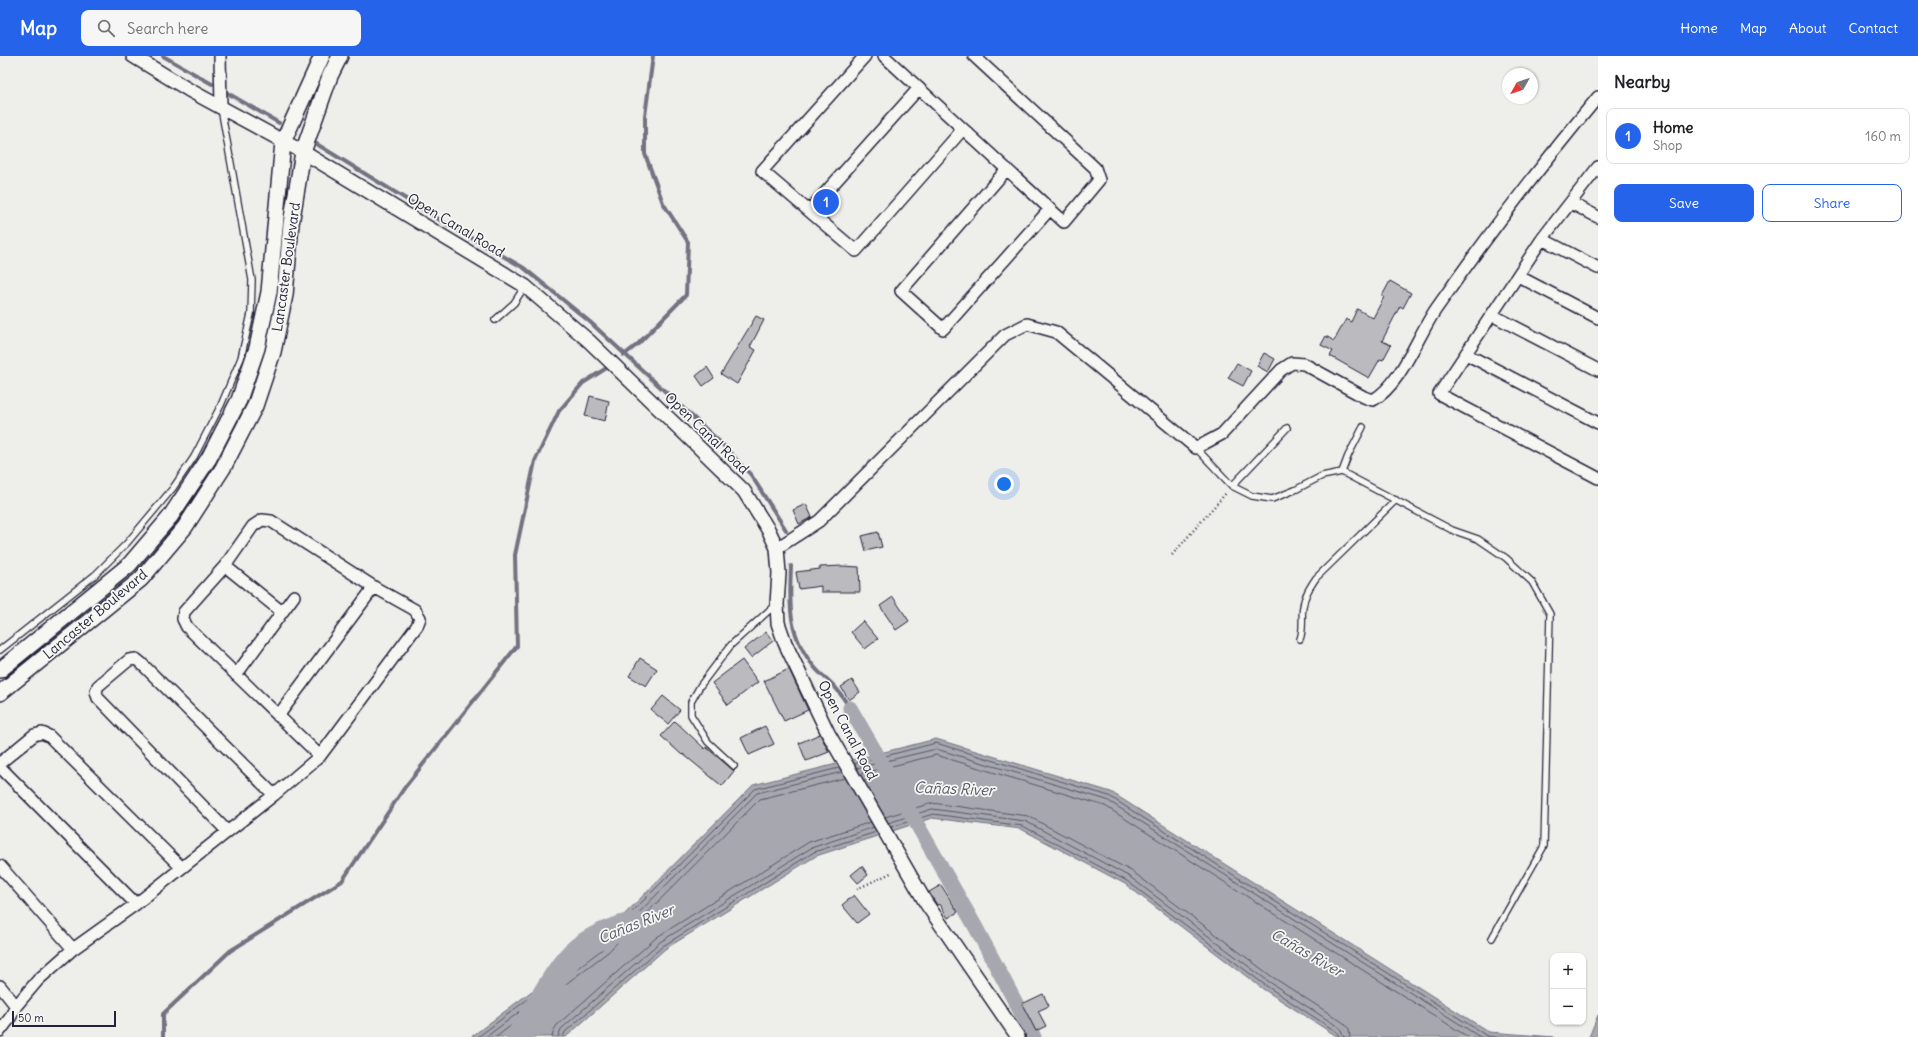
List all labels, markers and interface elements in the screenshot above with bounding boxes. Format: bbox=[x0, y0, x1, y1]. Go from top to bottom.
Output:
search box bbox=[81, 10, 361, 46]
text: Map bbox=[20, 16, 57, 40]
icon: search bbox=[95, 17, 117, 39]
text: Search here bbox=[127, 19, 208, 38]
text: Home bbox=[1680, 19, 1718, 37]
text: Map bbox=[1740, 19, 1767, 37]
text: About bbox=[1789, 19, 1827, 37]
text: Contact bbox=[1849, 19, 1898, 37]
north arrow bbox=[1502, 68, 1538, 104]
text: Nearby bbox=[1614, 71, 1670, 93]
text: Home bbox=[1653, 118, 1693, 137]
text: 1 bbox=[1625, 128, 1631, 145]
text: 160 m bbox=[1865, 128, 1901, 145]
text: Shop bbox=[1653, 137, 1682, 154]
button: Save bbox=[1614, 184, 1754, 222]
button: Share bbox=[1762, 184, 1902, 222]
pin: 1 bbox=[813, 187, 839, 217]
street label: Open Canal Road bbox=[404, 189, 508, 261]
street label: Lancaster Boulevard bbox=[268, 201, 304, 333]
street label: Open Canal Road bbox=[661, 388, 753, 478]
your location bbox=[994, 474, 1014, 494]
street label: Lancaster Boulevard bbox=[39, 565, 151, 663]
street label: Open Canal Road bbox=[814, 677, 882, 783]
water label: Cañas River bbox=[914, 778, 996, 799]
water label: Cañas River bbox=[595, 899, 678, 947]
water label: Cañas River bbox=[1268, 924, 1348, 982]
map controls bbox=[1550, 953, 1586, 1025]
button: + bbox=[1550, 953, 1586, 989]
button: − bbox=[1550, 989, 1586, 1025]
scale bar bbox=[12, 1009, 116, 1028]
text: 50 m bbox=[18, 1011, 44, 1025]

